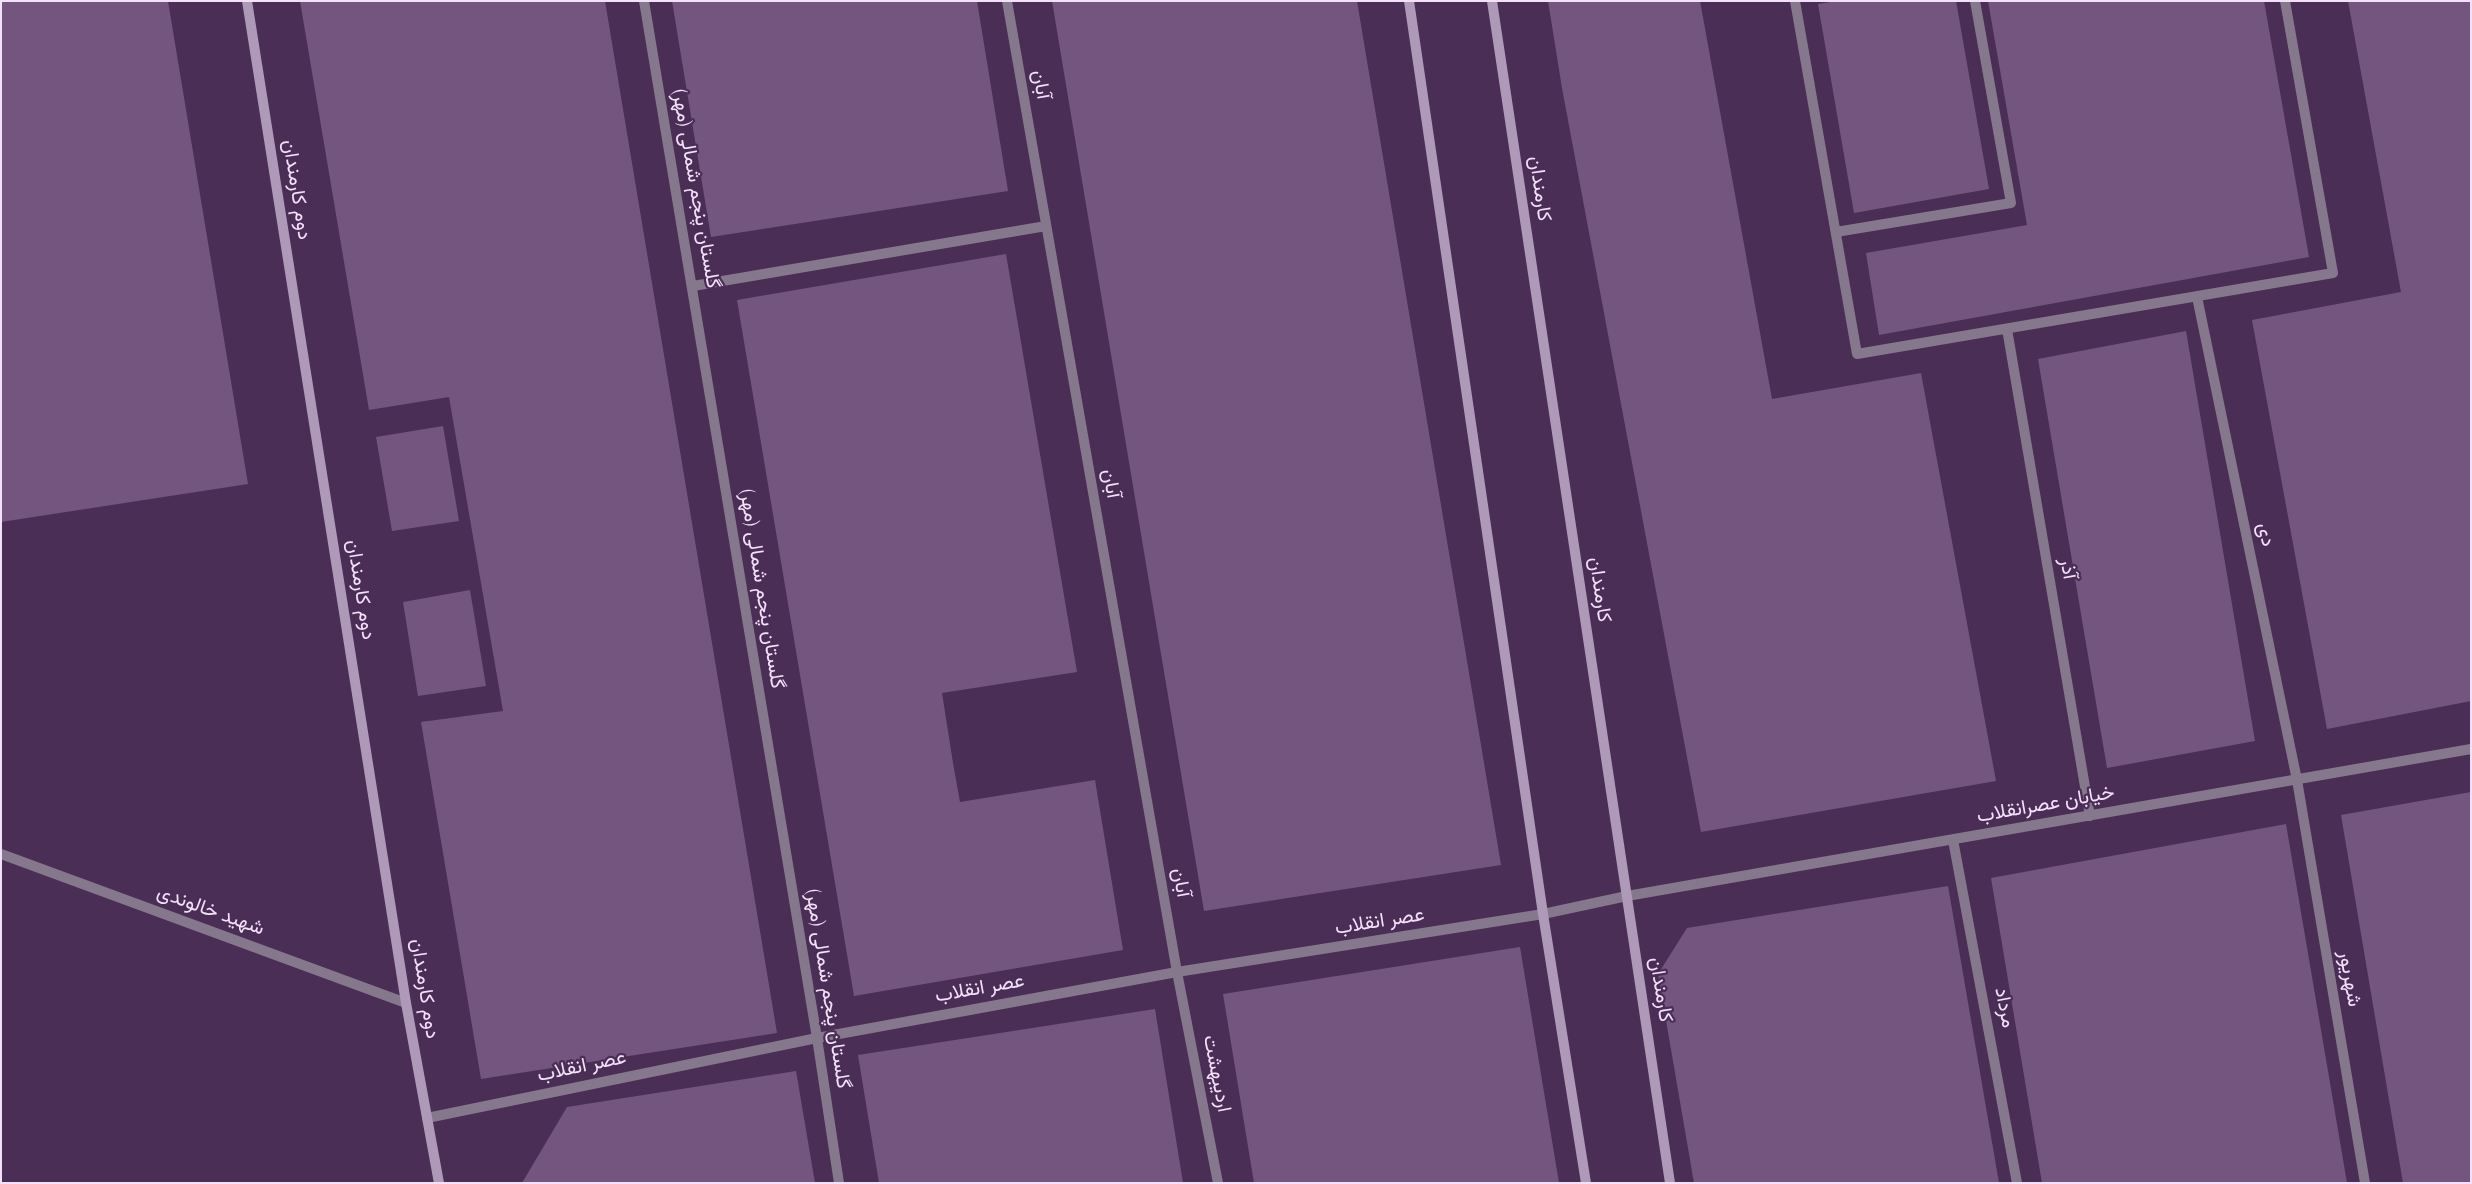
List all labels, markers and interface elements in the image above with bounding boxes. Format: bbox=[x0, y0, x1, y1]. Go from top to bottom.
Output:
street label: آبان bbox=[1025, 68, 1053, 102]
street label: گلستان پنجم شمالی (مهر) bbox=[665, 87, 723, 291]
street label: دوم کارمندان bbox=[275, 138, 315, 242]
street label: کارمندان bbox=[1522, 155, 1554, 223]
street label: آبان bbox=[1095, 467, 1123, 501]
street label: گلستان پنجم شمالی (مهر) bbox=[732, 487, 788, 691]
street label: دی bbox=[2250, 521, 2278, 549]
street label: دوم کارمندان bbox=[339, 538, 379, 642]
street label: کارمندان bbox=[1582, 556, 1614, 624]
street label: آذر bbox=[2052, 557, 2080, 581]
street label: خیابان عصرانقلاب bbox=[1975, 782, 2117, 830]
street label: آبان bbox=[1165, 866, 1193, 900]
street label: شهید خالوندی bbox=[153, 882, 267, 942]
street label: گلستان پنجم شمالی (مهر) bbox=[798, 887, 854, 1091]
street label: عصر انقلاب bbox=[1334, 904, 1426, 942]
street label: دوم کارمندان bbox=[403, 937, 443, 1041]
street label: شهریور bbox=[2331, 949, 2365, 1009]
street label: کارمندان bbox=[1642, 956, 1676, 1024]
street label: عصر انقلاب bbox=[934, 970, 1026, 1010]
street label: مرداد bbox=[1987, 986, 2019, 1030]
street label: اردیبهشت bbox=[1196, 1033, 1234, 1115]
street label: عصر انقلاب bbox=[535, 1047, 629, 1089]

